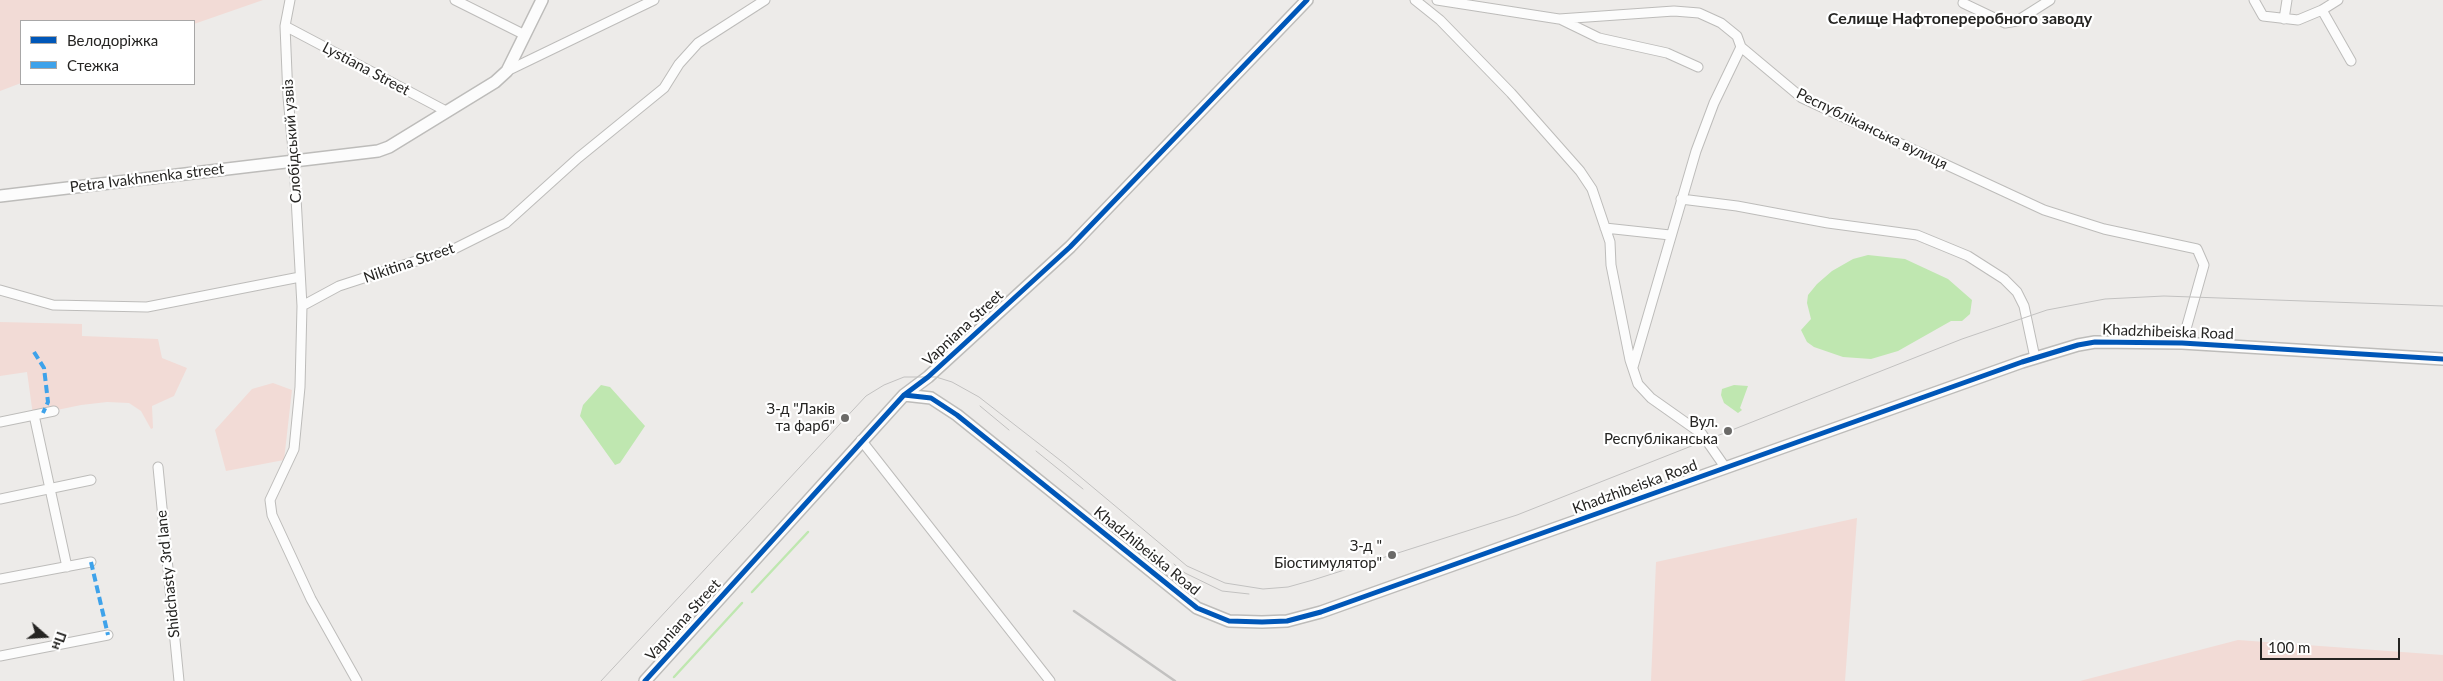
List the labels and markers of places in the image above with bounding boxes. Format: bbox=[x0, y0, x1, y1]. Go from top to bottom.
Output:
place label: З-д "Лаків та фарб" bbox=[767, 400, 835, 435]
marker: З-д "Лаків та фарб" bbox=[839, 412, 851, 424]
place label: Вул. Республіканська bbox=[1604, 413, 1718, 448]
marker: Вул. Республіканська bbox=[1722, 425, 1734, 437]
place label: З-д " Біостимулятор" bbox=[1274, 537, 1382, 572]
marker: З-д " Біостимулятор" bbox=[1386, 549, 1398, 561]

